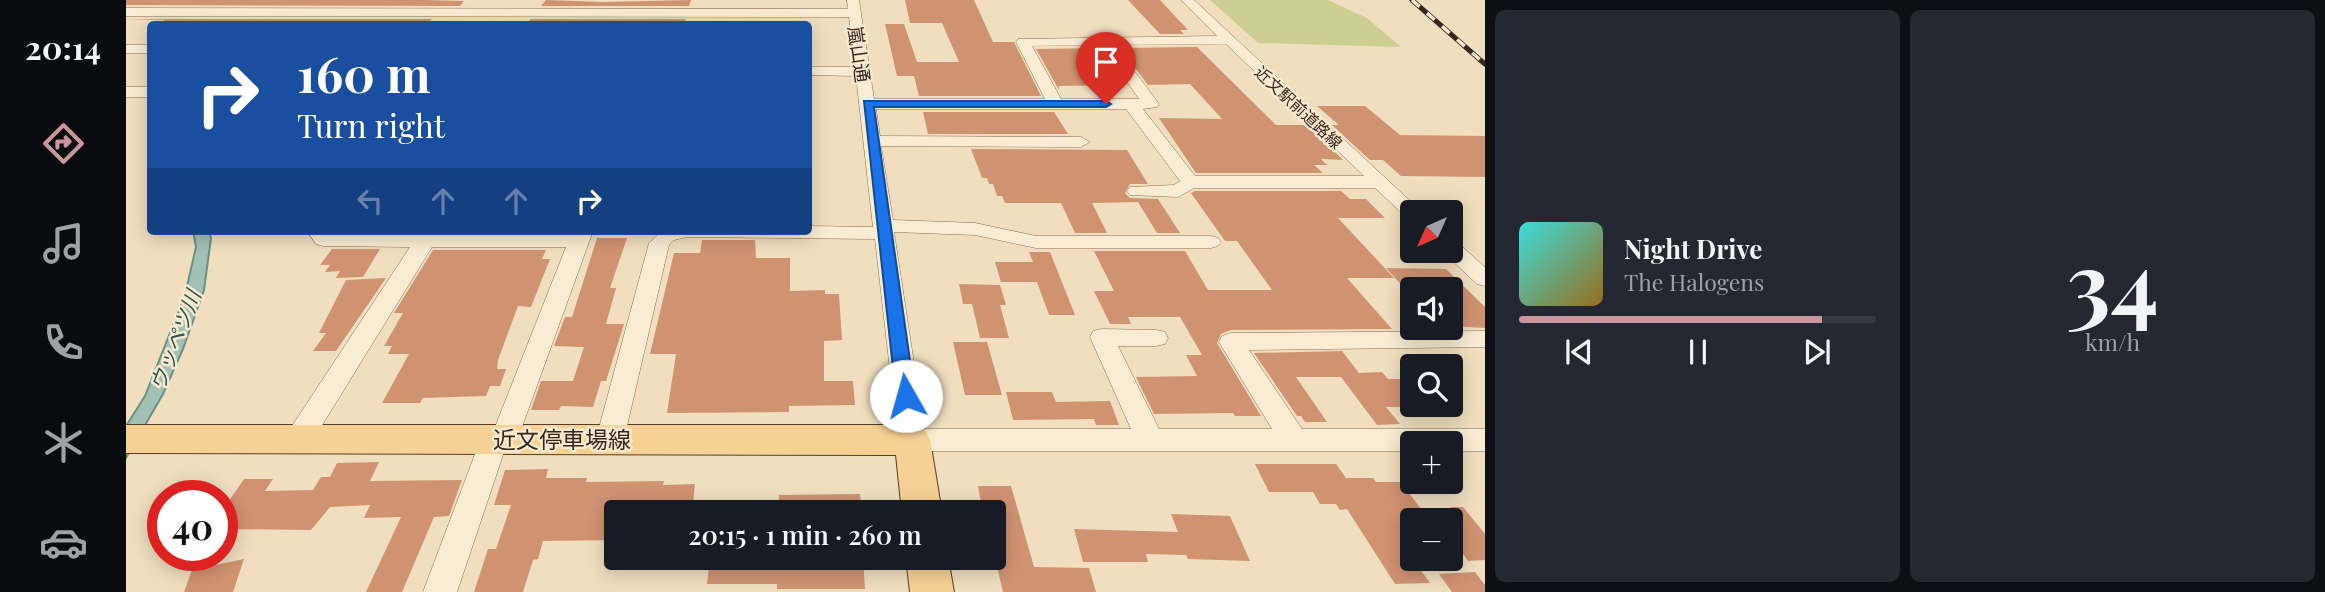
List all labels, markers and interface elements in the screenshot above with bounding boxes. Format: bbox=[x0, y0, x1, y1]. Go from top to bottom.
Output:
street label: 嵐山通 bbox=[843, 24, 877, 84]
text: 20:14 bbox=[25, 25, 101, 68]
pin bbox=[1076, 32, 1136, 104]
text: 160 m bbox=[297, 40, 431, 105]
icon: arrive bbox=[1087, 43, 1125, 81]
icon: right bbox=[182, 49, 273, 140]
street label: 近文駅前道路線 bbox=[1251, 61, 1347, 153]
text: Turn right bbox=[297, 103, 445, 146]
icon: directions bbox=[39, 119, 88, 168]
icon: left bbox=[351, 182, 389, 220]
icon: ahead bbox=[424, 182, 462, 220]
icon: ahead bbox=[497, 182, 535, 220]
icon: right bbox=[570, 182, 608, 220]
north arrow bbox=[1400, 200, 1463, 262]
map controls bbox=[1400, 200, 1463, 571]
icon: music bbox=[39, 219, 88, 268]
text: 34 bbox=[2066, 220, 2159, 341]
text: Night Drive bbox=[1624, 231, 1762, 266]
text: The Halogens bbox=[1624, 266, 1764, 297]
button: sound bbox=[1400, 277, 1463, 340]
water label: ウッペツ川 bbox=[142, 284, 207, 394]
icon: phone bbox=[39, 318, 88, 367]
text: km/h bbox=[2085, 326, 2140, 357]
icon: previous bbox=[1560, 333, 1598, 371]
icon: pause bbox=[1679, 333, 1717, 371]
icon: next bbox=[1798, 333, 1836, 371]
button: search bbox=[1400, 354, 1463, 417]
position arrow bbox=[869, 359, 943, 433]
icon: climate bbox=[39, 418, 88, 467]
street label: 近文停車場線 bbox=[493, 423, 631, 454]
button: + bbox=[1400, 431, 1463, 494]
speed limit sign: 40 bbox=[147, 480, 238, 571]
button: − bbox=[1400, 508, 1463, 571]
text: 20:15 · 1 min · 260 m bbox=[688, 517, 922, 552]
icon: car bbox=[39, 518, 88, 567]

